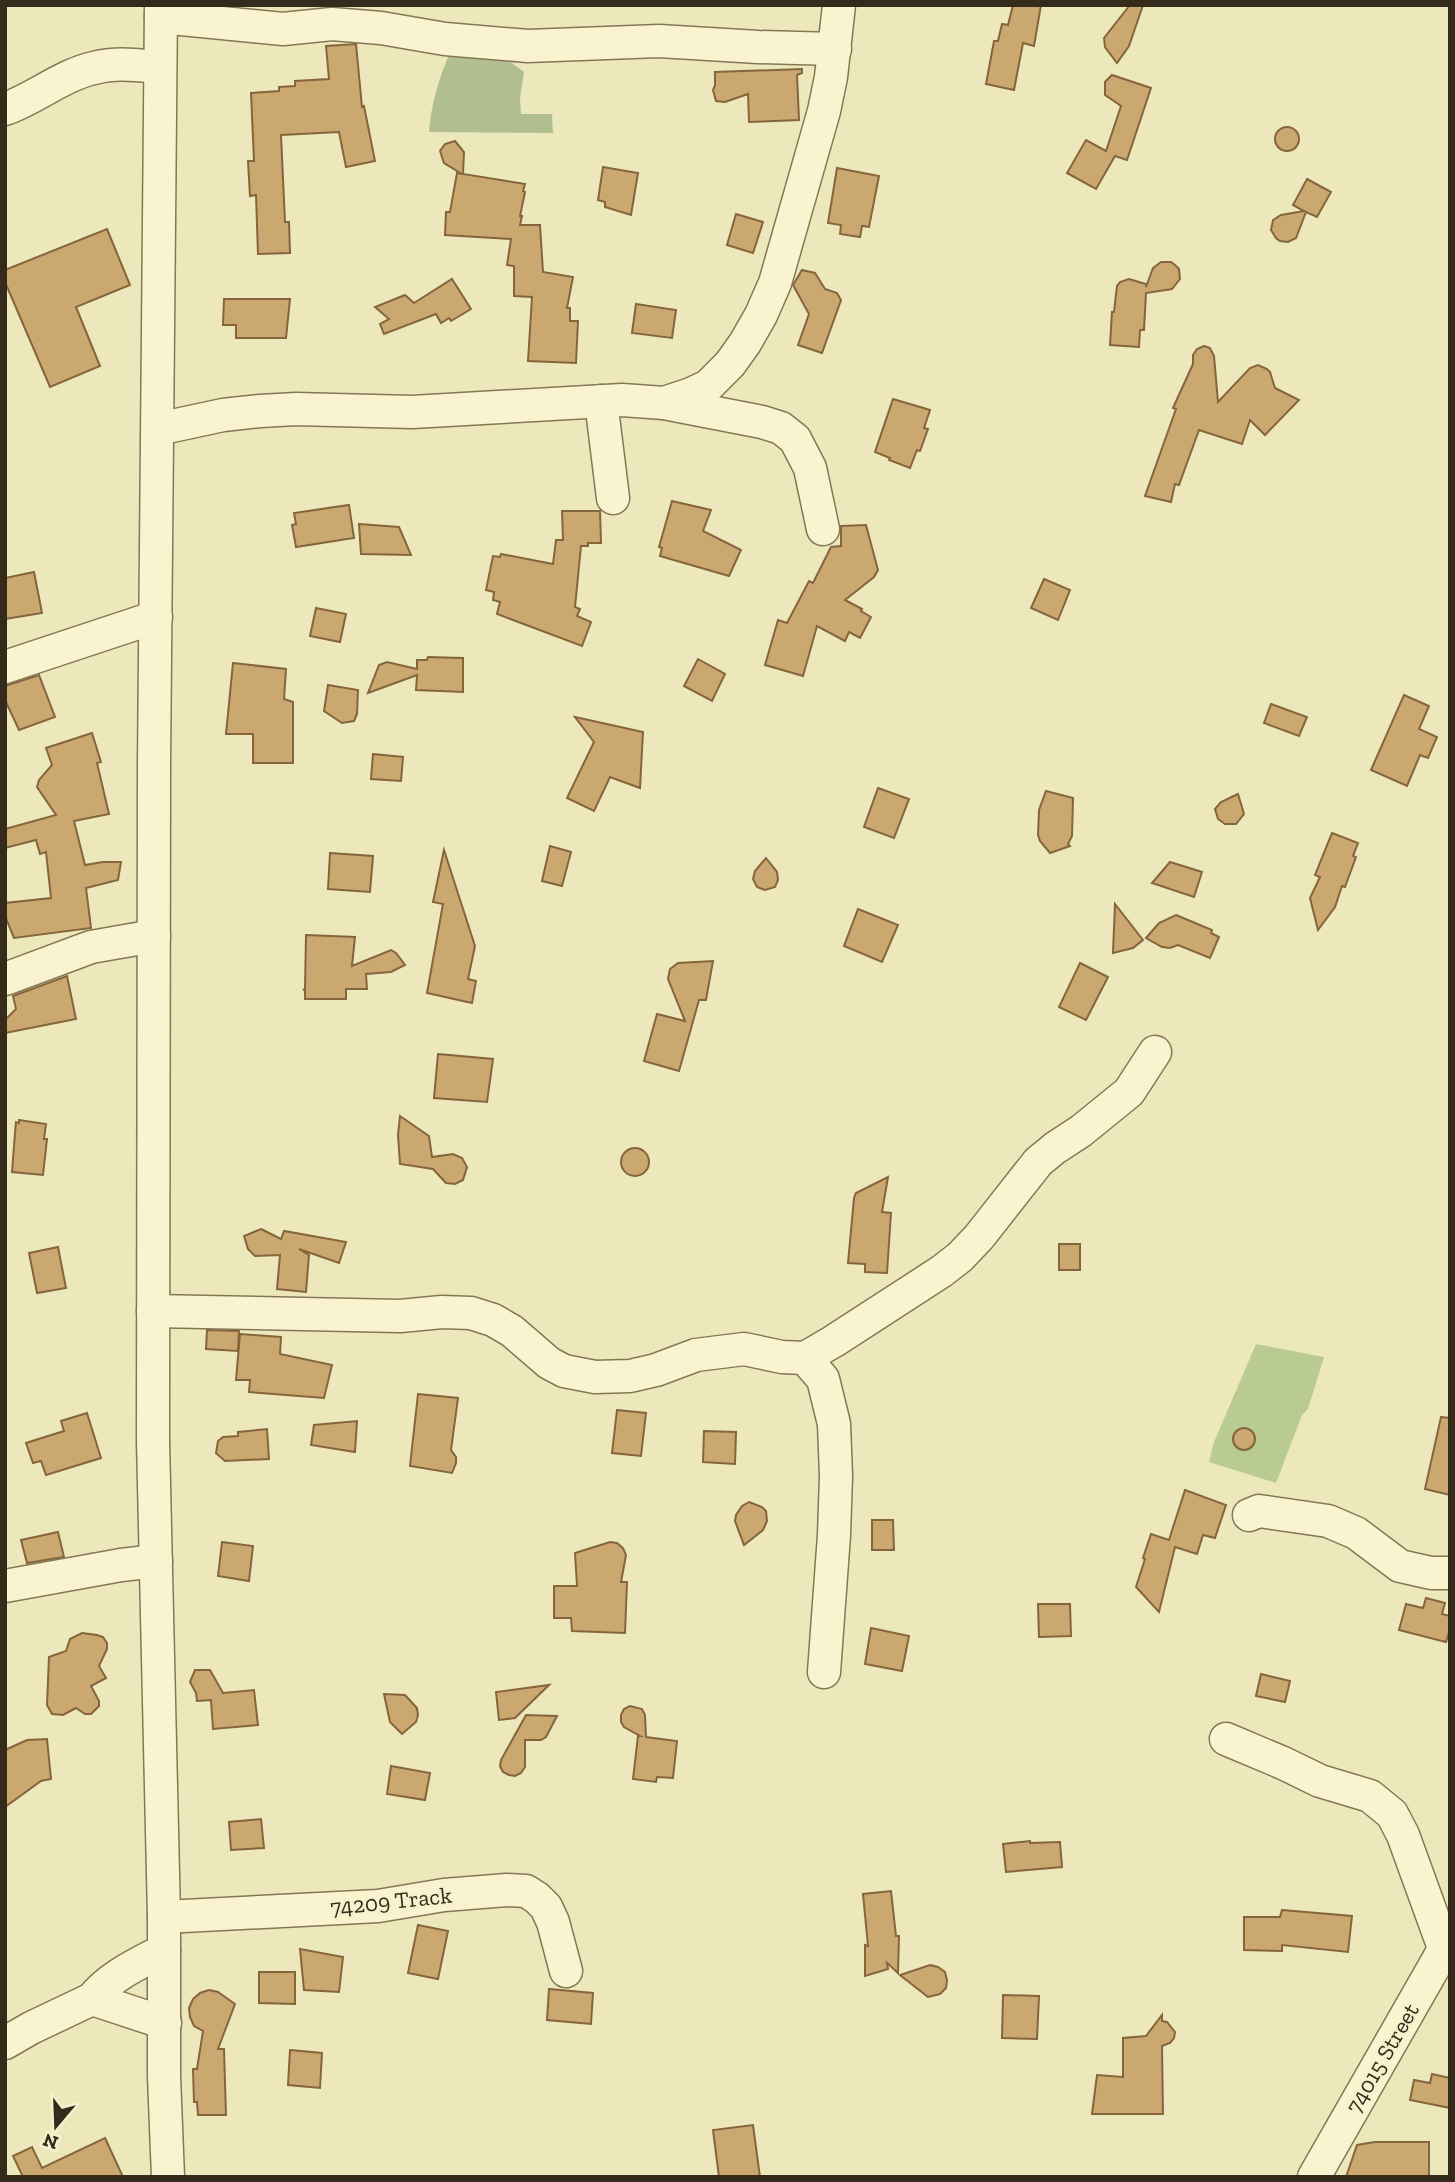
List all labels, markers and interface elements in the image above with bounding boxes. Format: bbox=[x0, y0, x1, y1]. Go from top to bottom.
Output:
street label: 74209 Track bbox=[329, 1881, 453, 1921]
street label: 74015 Street bbox=[1339, 1998, 1425, 2118]
north arrow bbox=[21, 2091, 91, 2161]
text: N bbox=[40, 2128, 61, 2155]

